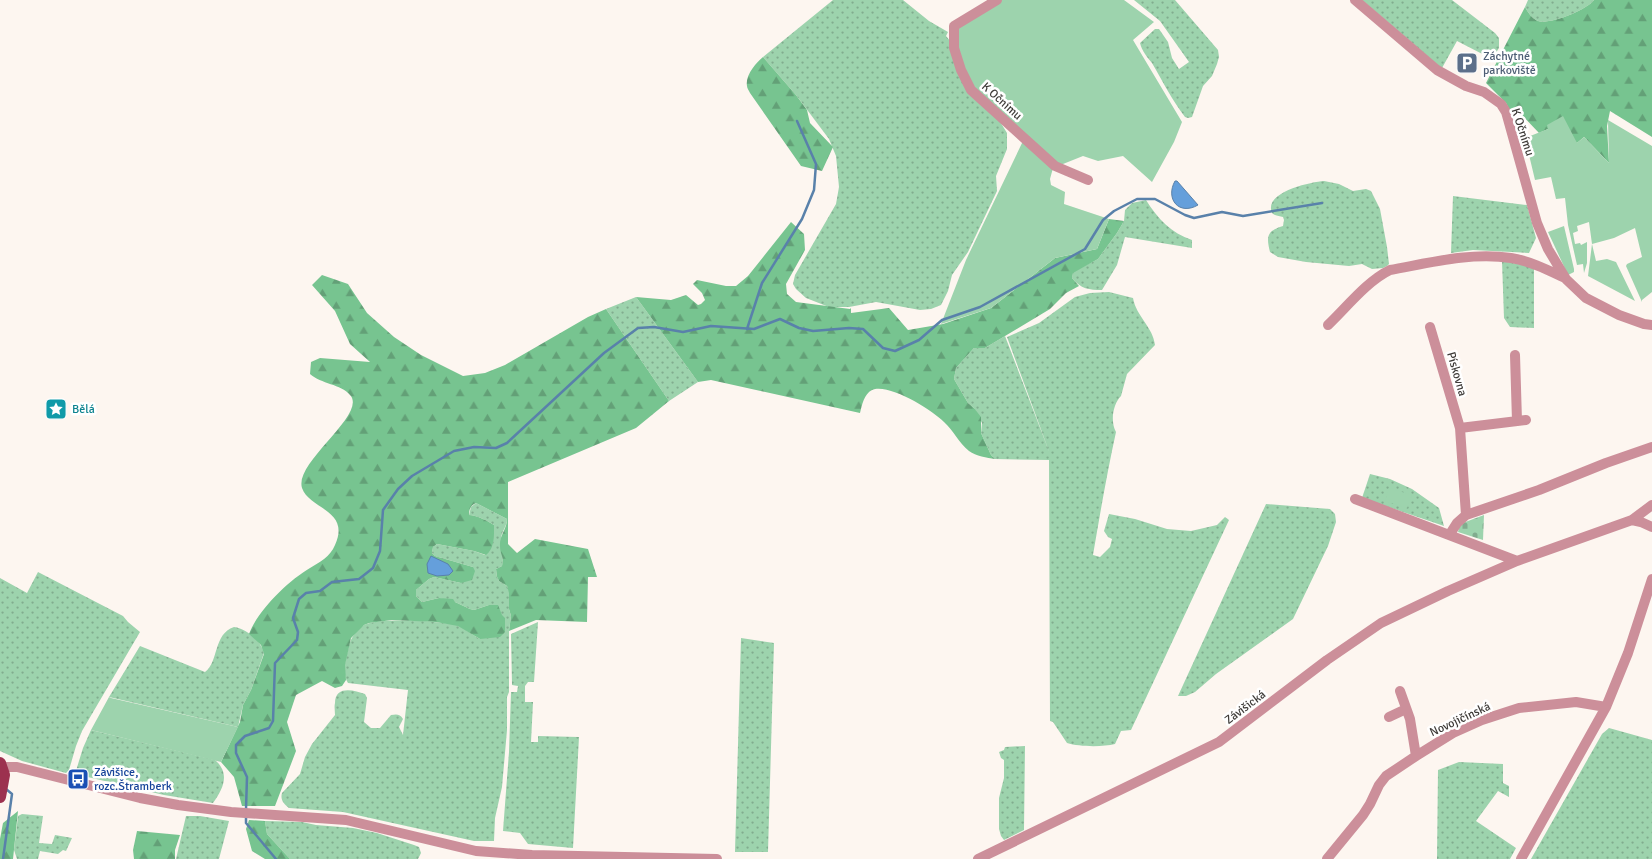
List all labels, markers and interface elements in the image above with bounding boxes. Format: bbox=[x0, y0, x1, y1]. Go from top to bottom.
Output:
place label: Záchytné parkoviště bbox=[1483, 49, 1536, 78]
parking icon: Záchytné parkoviště bbox=[1455, 51, 1479, 75]
street label: K Očnímu bbox=[978, 79, 1025, 123]
street label: K Očnímu bbox=[1508, 106, 1537, 158]
street label: Pískovna bbox=[1443, 350, 1470, 398]
place icon: Bělá bbox=[44, 397, 68, 421]
place label: Bělá bbox=[72, 402, 95, 417]
street label: Závišická bbox=[1222, 687, 1269, 728]
street label: Novojičínská bbox=[1427, 699, 1493, 740]
place label: Závišice, rozc.Štramberk bbox=[94, 765, 172, 794]
bus stop icon: Závišice, rozc.Štramberk bbox=[66, 767, 90, 791]

